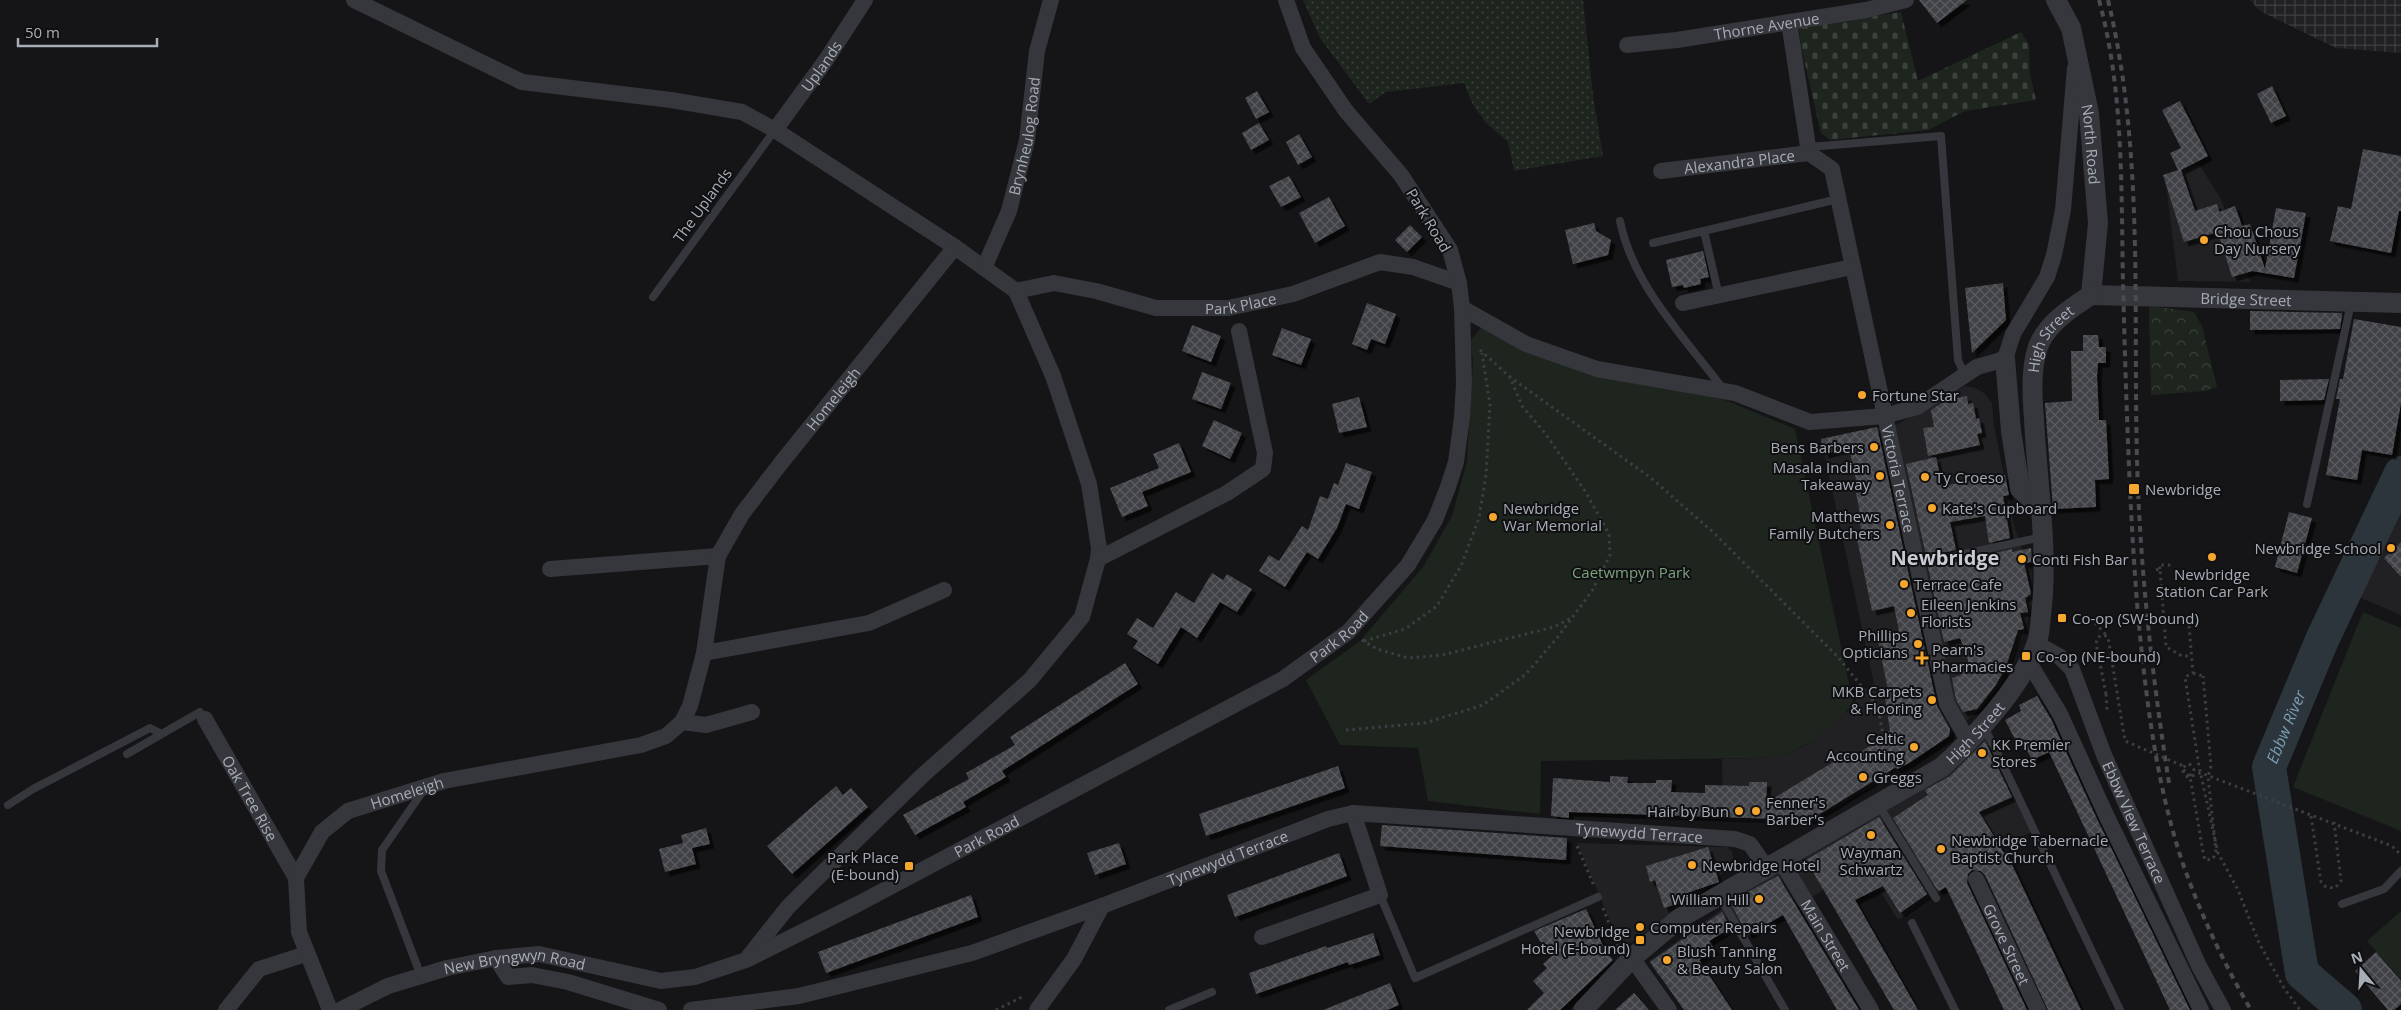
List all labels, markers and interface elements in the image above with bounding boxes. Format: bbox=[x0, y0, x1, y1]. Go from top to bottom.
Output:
street label: Thorne Avenue bbox=[1712, 8, 1821, 44]
scale bar bbox=[18, 15, 156, 47]
text: 50 m bbox=[25, 22, 60, 42]
street label: Uplands bbox=[796, 37, 846, 95]
street label: Brynheulog Road bbox=[1003, 76, 1044, 197]
street label: North Road bbox=[2077, 102, 2105, 185]
street label: Alexandra Place bbox=[1683, 145, 1796, 178]
street label: The Uplands bbox=[668, 164, 736, 246]
street label: Park Road bbox=[1402, 184, 1456, 256]
place label: Chou Chous Day Nursery bbox=[2214, 221, 2301, 258]
marker: Chou Chous Day Nursery bbox=[2198, 234, 2210, 246]
street label: Park Place bbox=[1205, 288, 1278, 318]
street label: Bridge Street bbox=[2200, 288, 2292, 310]
street label: High Street bbox=[2023, 300, 2077, 374]
street label: Homeleigh bbox=[801, 363, 864, 434]
place label: Fortune Star bbox=[1872, 385, 1959, 405]
marker: Fortune Star bbox=[1856, 389, 1868, 401]
street label: Victoria Terrace bbox=[1877, 423, 1920, 534]
place label: Bens Barbers bbox=[1771, 437, 1864, 457]
marker: Bens Barbers bbox=[1868, 441, 1880, 453]
place label: Masala Indian Takeaway bbox=[1773, 457, 1870, 494]
place label: Ty Croeso bbox=[1935, 467, 2004, 487]
marker: Masala Indian Takeaway bbox=[1874, 470, 1886, 482]
marker: Ty Croeso bbox=[1919, 471, 1931, 483]
place label: Newbridge bbox=[2145, 479, 2221, 499]
marker: Newbridge bbox=[2127, 482, 2141, 496]
place label: Newbridge War Memorial bbox=[1503, 498, 1602, 535]
place label: Kate's Cupboard bbox=[1942, 498, 2057, 518]
marker: Kate's Cupboard bbox=[1926, 502, 1938, 514]
place label: Matthews Family Butchers bbox=[1769, 506, 1880, 543]
marker: Newbridge War Memorial bbox=[1487, 511, 1499, 523]
marker: Matthews Family Butchers bbox=[1884, 519, 1896, 531]
place label: Newbridge School bbox=[2254, 538, 2381, 558]
marker: Newbridge School bbox=[2385, 542, 2397, 554]
district label: Newbridge bbox=[1891, 544, 1999, 571]
place label: Conti Fish Bar bbox=[2032, 549, 2129, 569]
marker: Newbridge Station Car Park bbox=[2206, 551, 2218, 563]
marker: Conti Fish Bar bbox=[2016, 553, 2028, 565]
park label: Caetwmpyn Park bbox=[1572, 562, 1690, 582]
place label: Newbridge Station Car Park bbox=[2156, 564, 2268, 601]
place label: Terrace Cafe bbox=[1914, 574, 2002, 594]
marker: Terrace Cafe bbox=[1898, 578, 1910, 590]
place label: Eileen Jenkins Florists bbox=[1921, 594, 2017, 631]
street label: Park Road bbox=[1305, 606, 1373, 667]
marker: Eileen Jenkins Florists bbox=[1905, 607, 1917, 619]
place label: Co-op (SW-bound) bbox=[2072, 608, 2199, 628]
marker: Co-op (SW-bound) bbox=[2056, 612, 2068, 624]
place label: Phillips Opticians bbox=[1842, 625, 1908, 662]
marker: Phillips Opticians bbox=[1912, 638, 1924, 650]
place label: Pearn's Pharmacies bbox=[1932, 639, 2013, 676]
place label: Co-op (NE-bound) bbox=[2036, 646, 2160, 666]
marker: Co-op (NE-bound) bbox=[2020, 650, 2032, 662]
marker: Pearn's Pharmacies bbox=[1916, 652, 1928, 664]
place label: MKB Carpets & Flooring bbox=[1832, 681, 1922, 718]
water label: Ebbw River bbox=[2261, 686, 2311, 767]
marker: MKB Carpets & Flooring bbox=[1926, 694, 1938, 706]
street label: High Street bbox=[1941, 697, 2009, 768]
place label: Celtic Accounting bbox=[1826, 728, 1904, 765]
place label: KK Premier Stores bbox=[1992, 734, 2070, 771]
marker: Celtic Accounting bbox=[1908, 741, 1920, 753]
marker: KK Premier Stores bbox=[1976, 747, 1988, 759]
street label: Oak Tree Rise bbox=[218, 752, 283, 844]
street label: Ebbw View Terrace bbox=[2098, 758, 2170, 887]
place label: Greggs bbox=[1873, 767, 1922, 787]
marker: Greggs bbox=[1857, 771, 1869, 783]
street label: Homeleigh bbox=[368, 772, 446, 813]
place label: Fenner's Barber's bbox=[1766, 792, 1826, 829]
place label: Hair by Bun bbox=[1647, 801, 1729, 821]
marker: Hair by Bun bbox=[1733, 805, 1745, 817]
marker: Fenner's Barber's bbox=[1750, 805, 1762, 817]
street label: Park Road bbox=[950, 811, 1023, 862]
street label: Tynewydd Terrace bbox=[1575, 818, 1703, 847]
street label: Tynewydd Terrace bbox=[1164, 825, 1291, 890]
marker: Wayman Schwartz bbox=[1865, 829, 1877, 841]
place label: Newbridge Tabernacle Baptist Church bbox=[1951, 830, 2108, 867]
place label: Wayman Schwartz bbox=[1839, 842, 1903, 879]
marker: Newbridge Tabernacle Baptist Church bbox=[1935, 843, 1947, 855]
place label: Park Place (E-bound) bbox=[827, 847, 899, 884]
place label: Newbridge Hotel bbox=[1702, 855, 1820, 875]
marker: Newbridge Hotel bbox=[1686, 859, 1698, 871]
marker: Park Place (E-bound) bbox=[903, 860, 915, 872]
place label: William Hill bbox=[1671, 889, 1749, 909]
marker: William Hill bbox=[1753, 893, 1765, 905]
street label: Main Street bbox=[1797, 895, 1855, 975]
street label: Grove Street bbox=[1979, 900, 2035, 988]
place label: Computer Repairs bbox=[1650, 917, 1777, 937]
place label: Newbridge Hotel (E-bound) bbox=[1521, 921, 1630, 958]
marker: Computer Repairs bbox=[1634, 921, 1646, 933]
marker: Newbridge Hotel (E-bound) bbox=[1634, 934, 1646, 946]
place label: Blush Tanning & Beauty Salon bbox=[1677, 941, 1783, 978]
street label: New Bryngwyn Road bbox=[442, 944, 588, 978]
north arrow bbox=[2336, 945, 2386, 995]
text: N bbox=[2348, 946, 2365, 968]
marker: Blush Tanning & Beauty Salon bbox=[1661, 954, 1673, 966]

